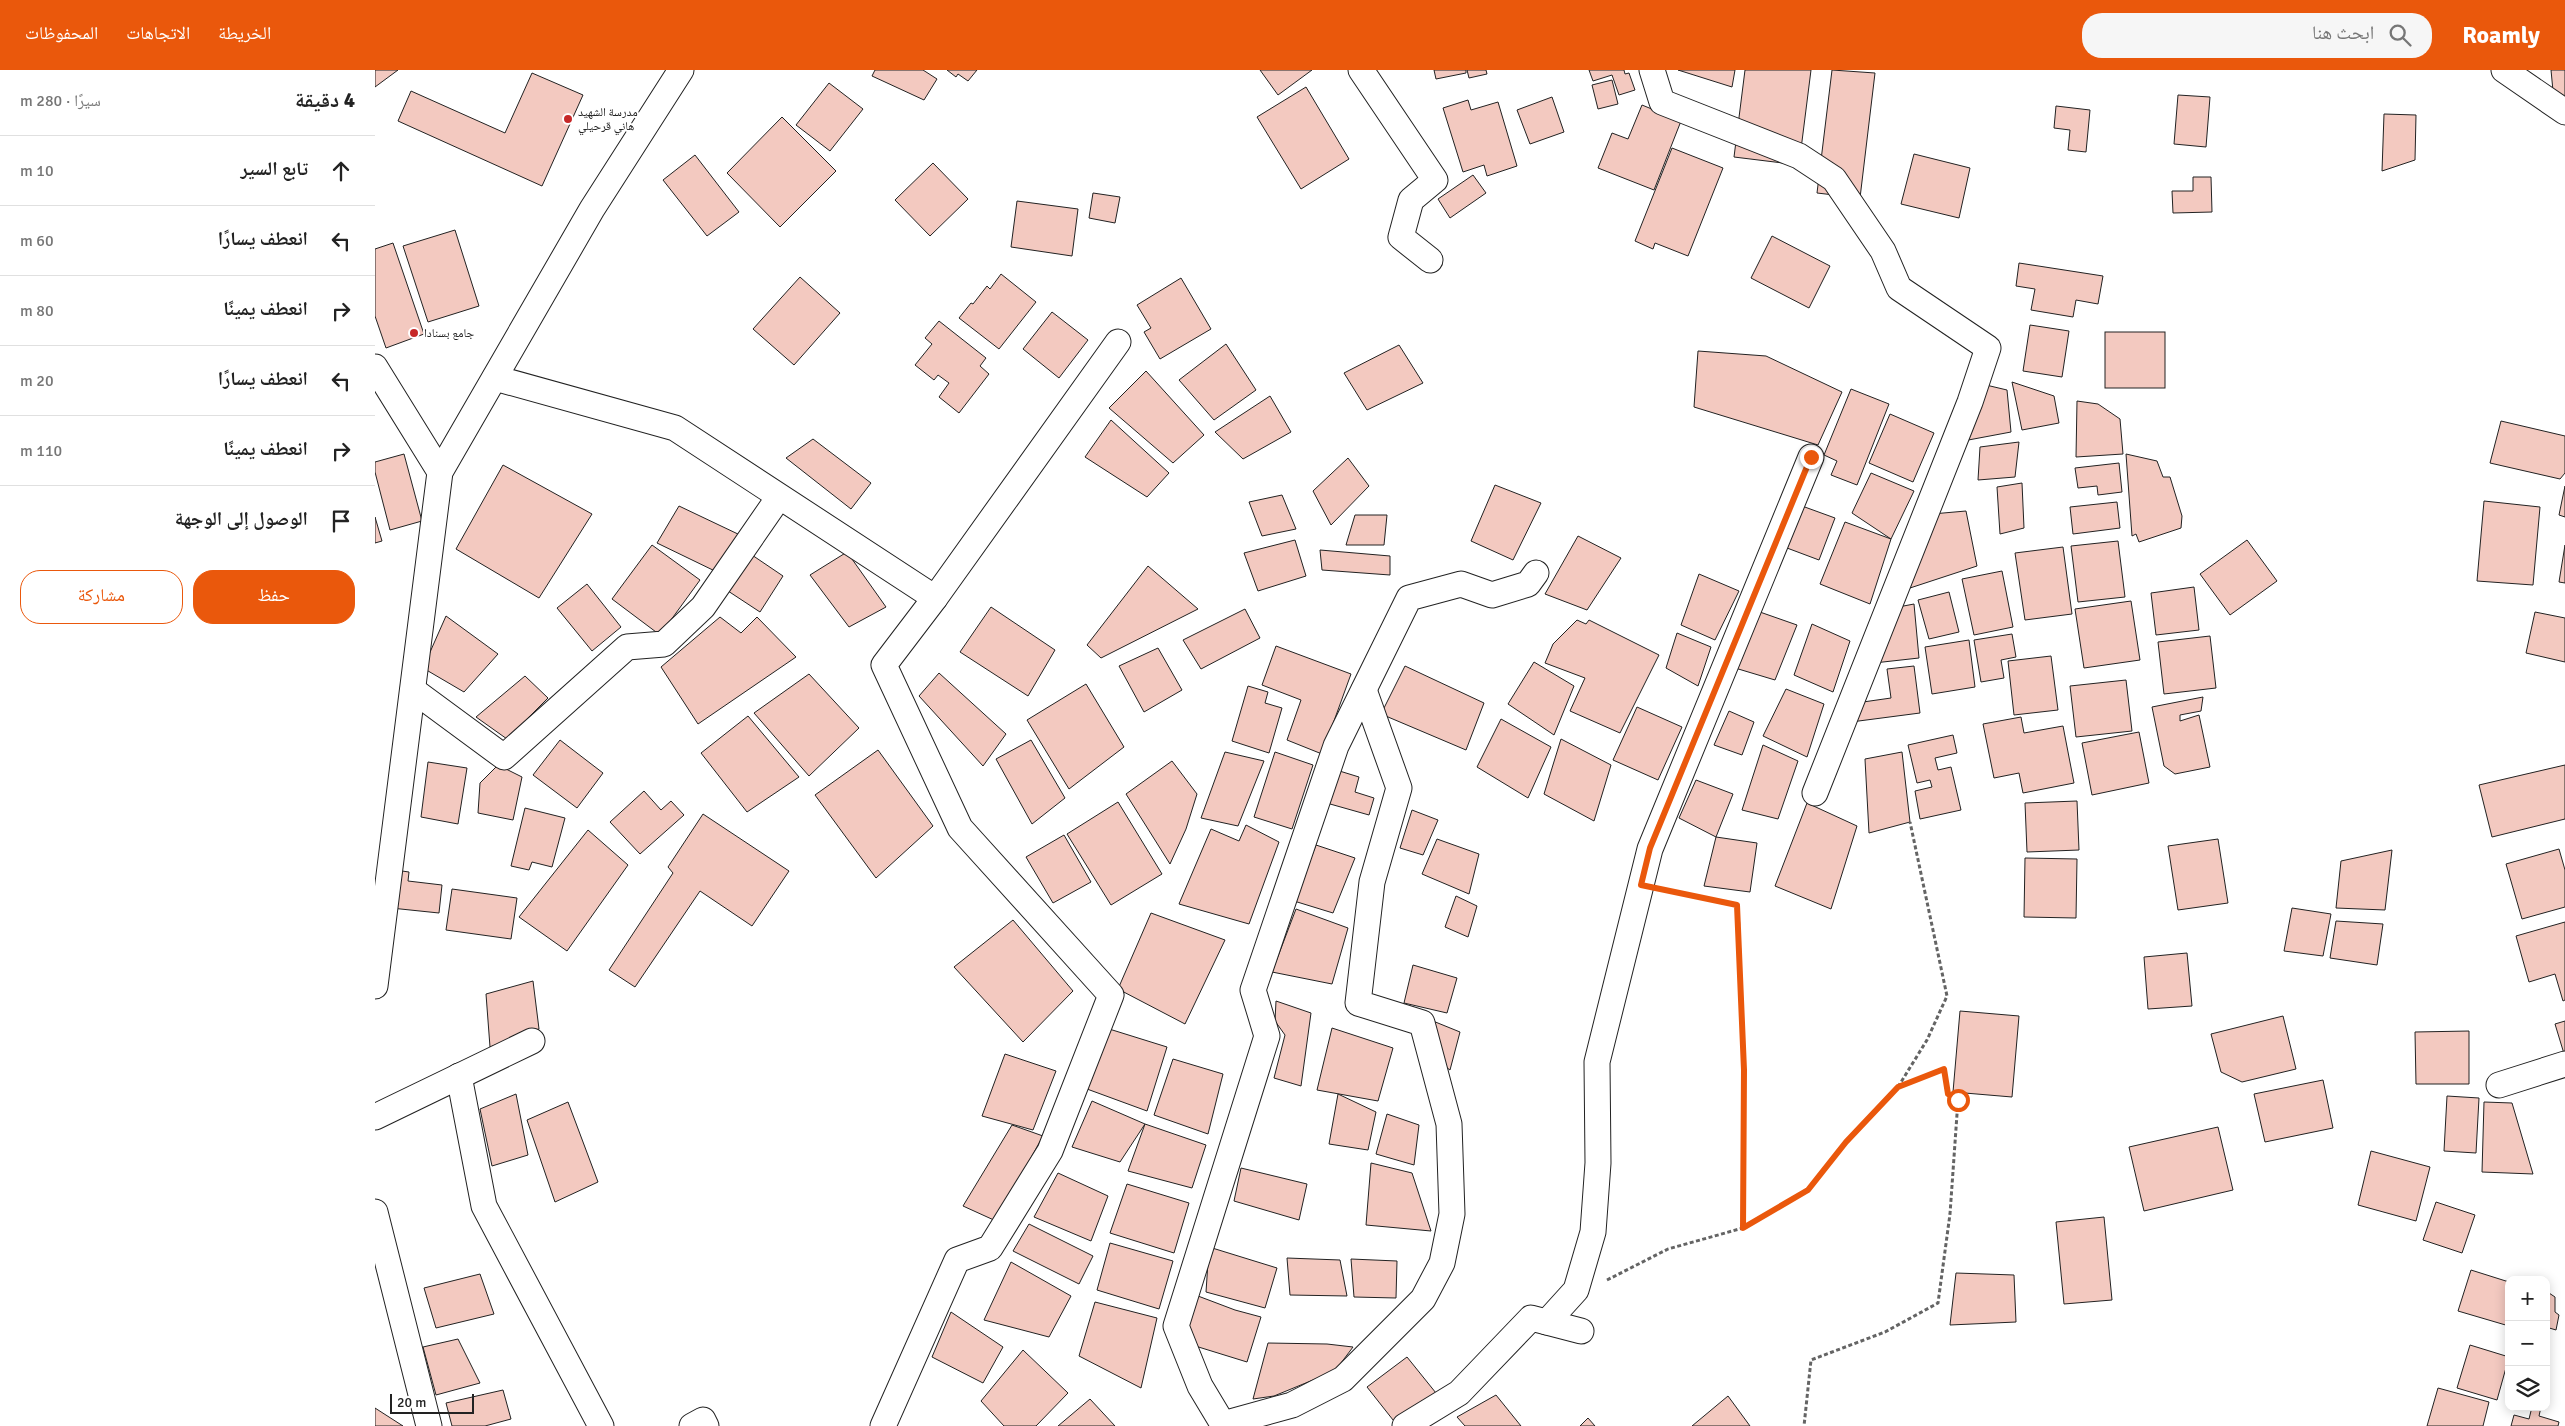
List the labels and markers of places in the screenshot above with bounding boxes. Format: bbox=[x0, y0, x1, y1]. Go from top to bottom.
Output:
place label: مدرسة الشهيد هاني قرحيلي bbox=[578, 105, 638, 136]
marker: مدرسة الشهيد هاني قرحيلي bbox=[562, 113, 574, 125]
place label: جامع بسنادا bbox=[424, 326, 474, 341]
marker: جامع بسنادا bbox=[408, 327, 420, 339]

